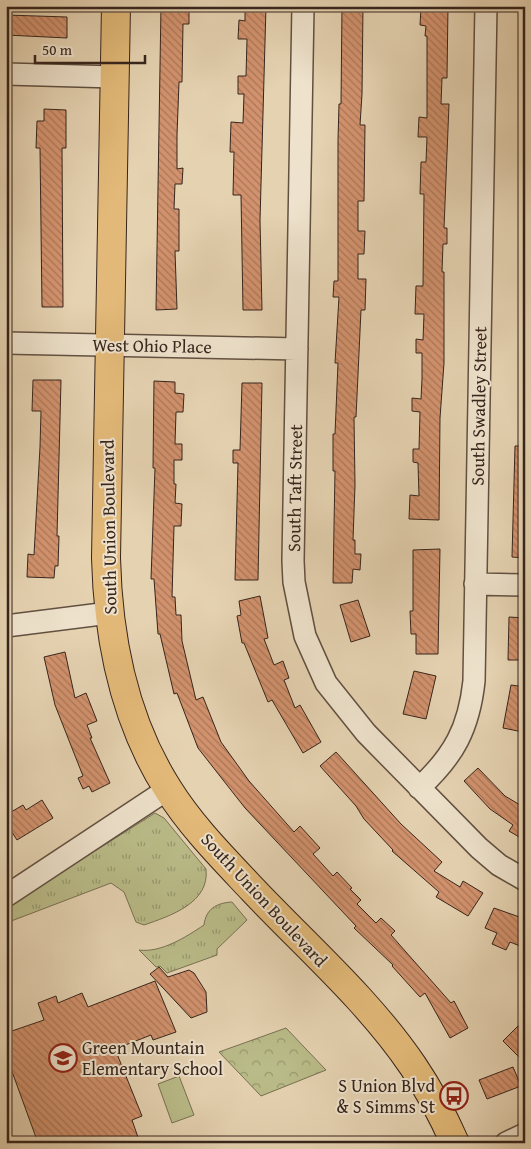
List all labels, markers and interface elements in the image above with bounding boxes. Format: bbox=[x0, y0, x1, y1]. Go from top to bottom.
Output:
scale bar bbox=[35, 32, 145, 64]
text: 50 m bbox=[42, 39, 73, 60]
street label: South Swadley Street bbox=[464, 325, 493, 486]
street label: West Ohio Place bbox=[92, 331, 212, 360]
street label: South Taft Street bbox=[280, 423, 309, 552]
street label: South Union Boulevard bbox=[93, 439, 124, 615]
street label: South Union Boulevard bbox=[195, 826, 334, 973]
place label: Green Mountain Elementary School bbox=[82, 1034, 223, 1082]
school or university icon: Green Mountain Elementary School bbox=[48, 1043, 78, 1073]
place label: S Union Blvd & S Simms St bbox=[337, 1072, 436, 1120]
bus stop icon: S Union Blvd & S Simms St bbox=[439, 1081, 469, 1111]

